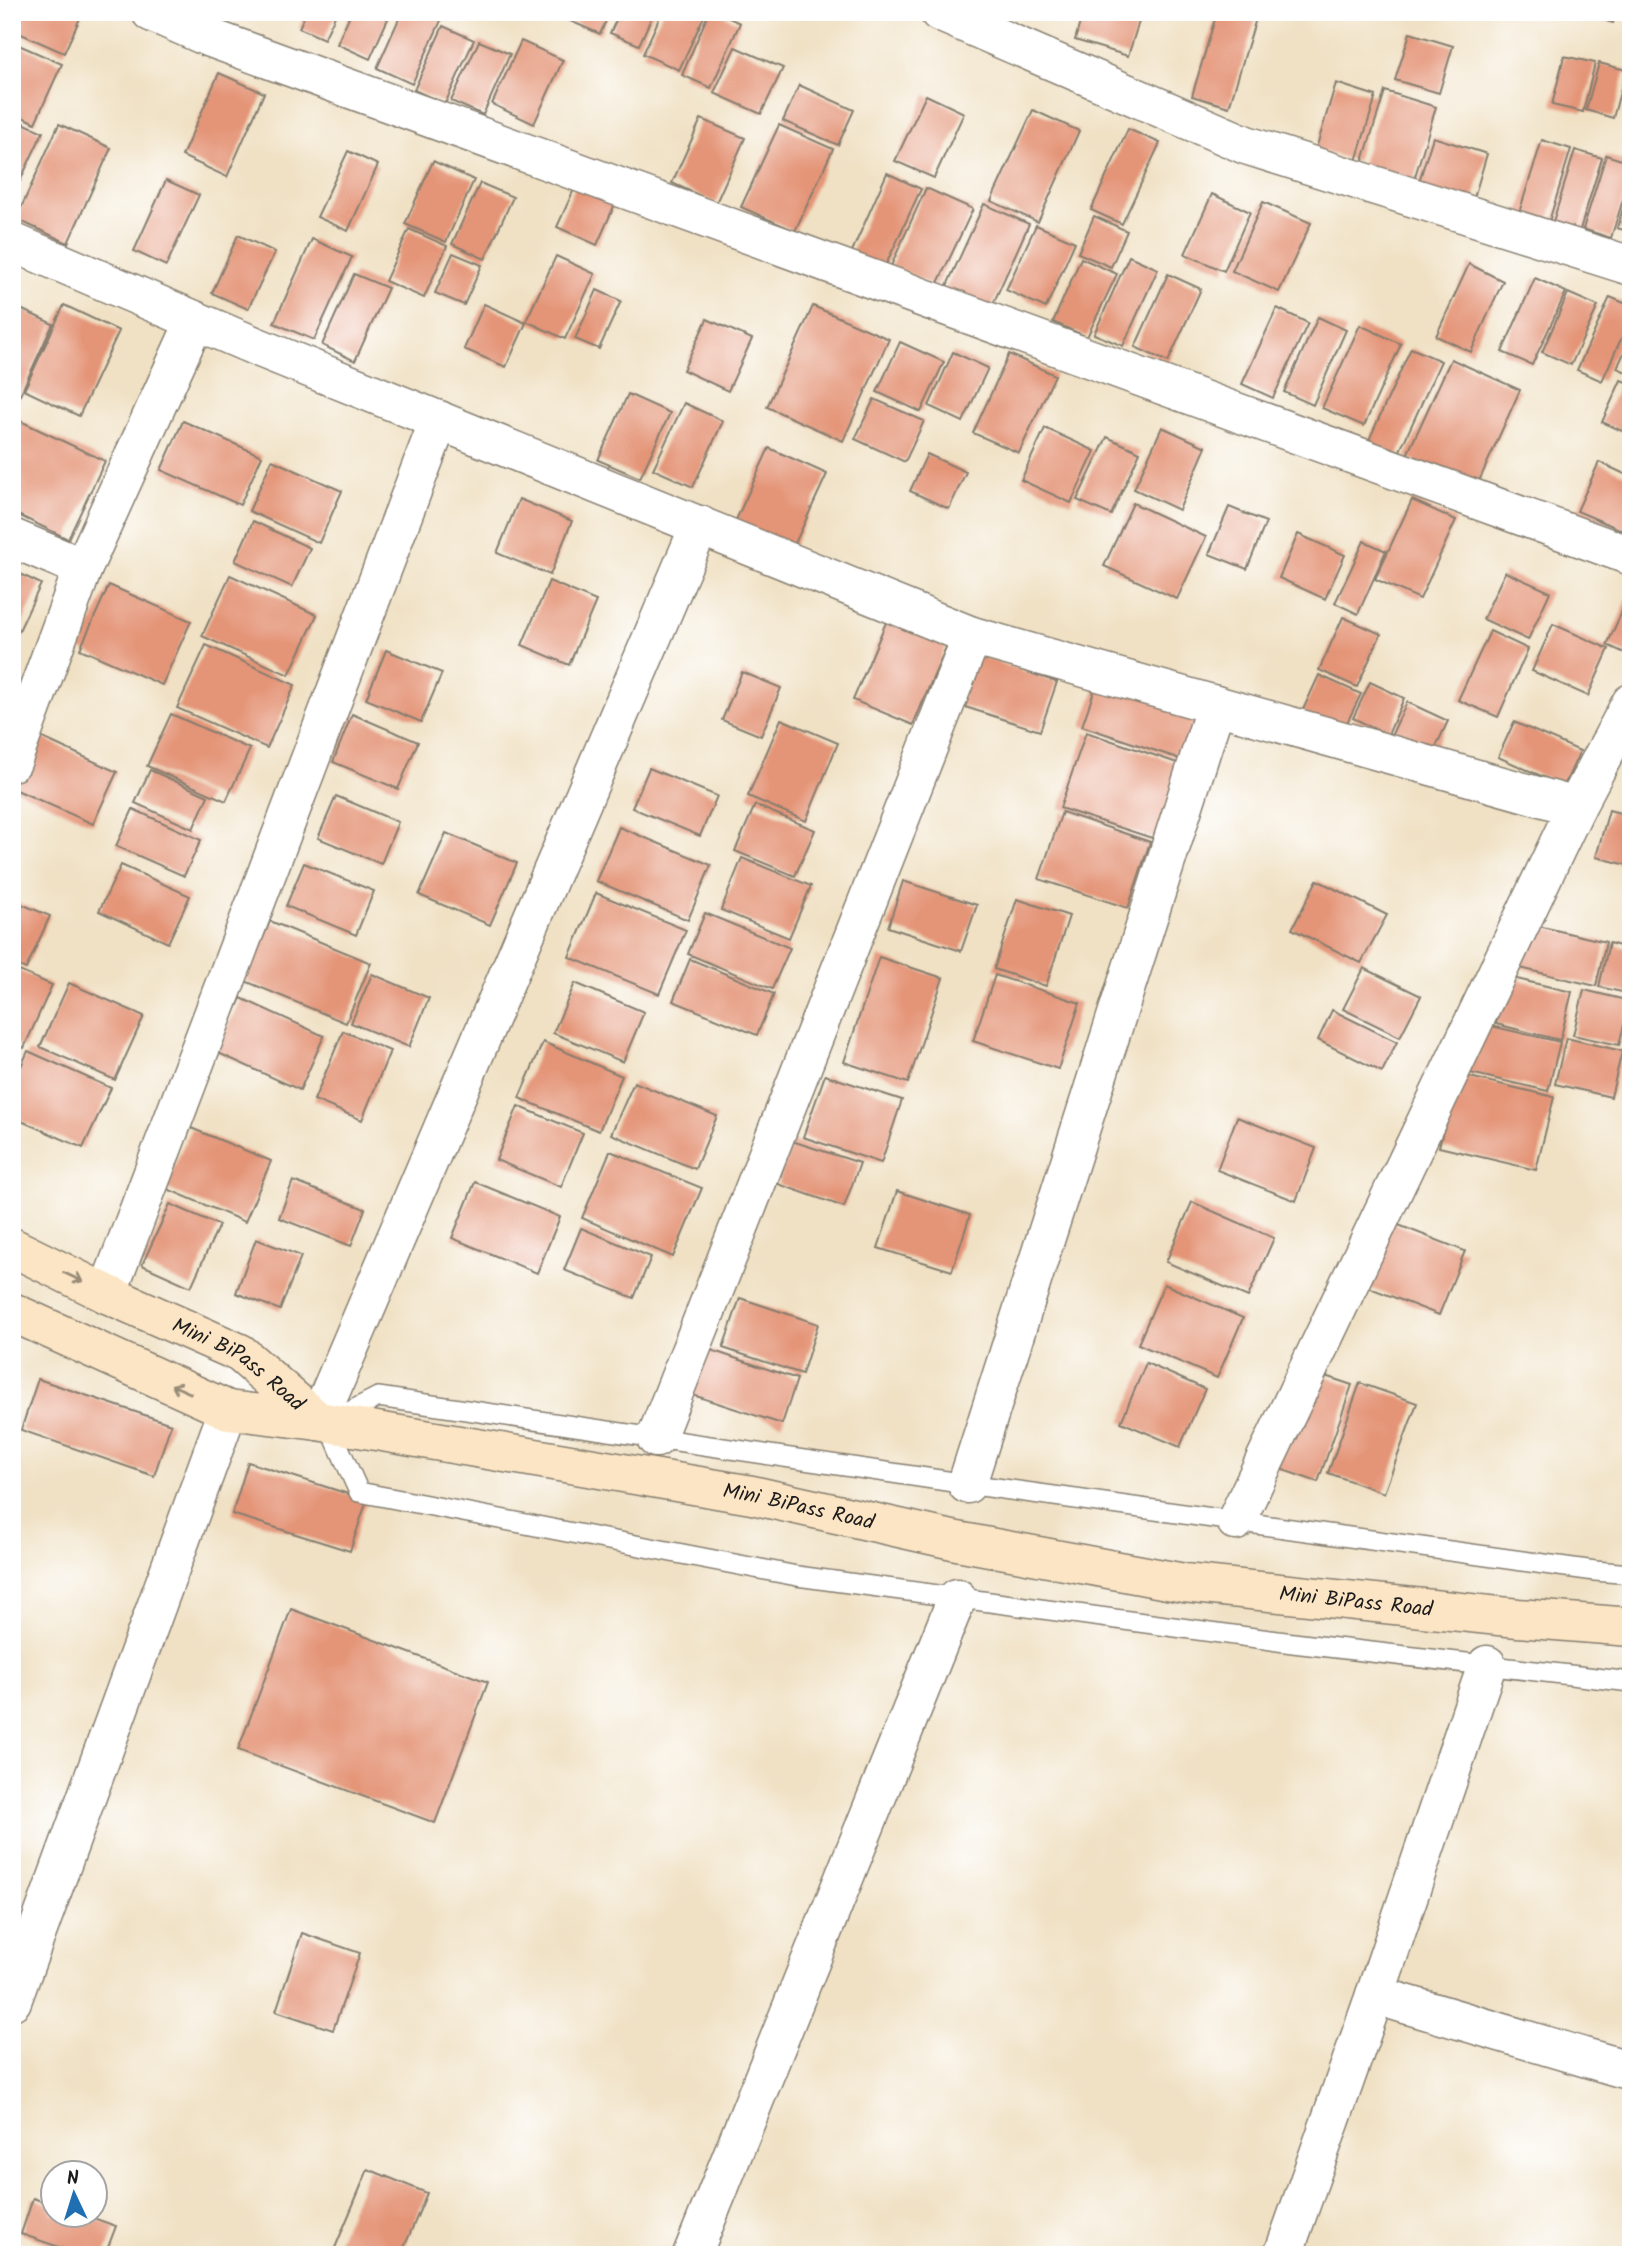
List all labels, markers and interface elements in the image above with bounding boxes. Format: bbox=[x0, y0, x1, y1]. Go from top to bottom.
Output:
one-way arrow bbox=[62, 1271, 83, 1285]
street label: Mini BiPass Road bbox=[166, 1310, 312, 1421]
one-way arrow bbox=[171, 1382, 192, 1395]
street label: Mini BiPass Road bbox=[720, 1475, 878, 1540]
street label: Mini BiPass Road bbox=[1277, 1578, 1435, 1627]
north arrow bbox=[38, 2158, 108, 2228]
text: N bbox=[66, 2164, 80, 2194]

